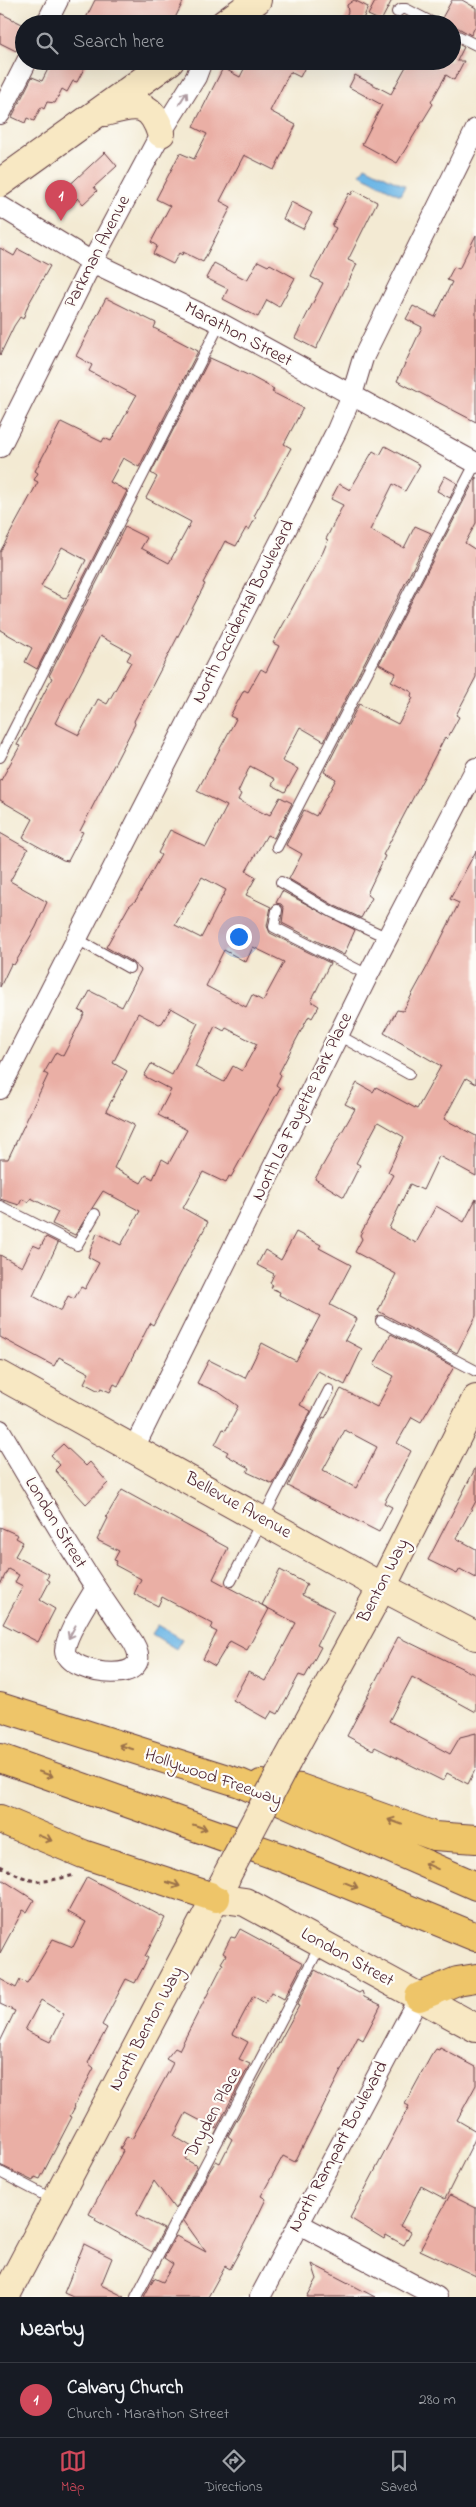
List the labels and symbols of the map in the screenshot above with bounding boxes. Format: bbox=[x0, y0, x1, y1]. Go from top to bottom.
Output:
one-way arrow bbox=[178, 91, 188, 105]
pin: 1 bbox=[45, 180, 77, 221]
street label: Parkman Avenue bbox=[58, 190, 138, 313]
street label: Marathon Street bbox=[180, 296, 296, 374]
street label: North Occidental Boulevard bbox=[186, 516, 302, 708]
your location bbox=[226, 924, 252, 950]
street label: North La Fayette Park Place bbox=[246, 1008, 360, 1205]
street label: Bellevue Avenue bbox=[179, 1466, 297, 1546]
street label: London Street bbox=[17, 1472, 93, 1574]
street label: Benton Way bbox=[351, 1534, 416, 1629]
one-way arrow bbox=[67, 1625, 77, 1640]
one-way arrow bbox=[119, 1742, 135, 1752]
street label: Hollywood Freeway bbox=[141, 1742, 285, 1814]
one-way arrow bbox=[38, 1770, 53, 1779]
one-way arrow bbox=[388, 1817, 403, 1826]
one-way arrow bbox=[191, 1823, 207, 1832]
one-way arrow bbox=[37, 1834, 52, 1843]
one-way arrow bbox=[424, 1861, 439, 1871]
one-way arrow bbox=[165, 1880, 181, 1889]
one-way arrow bbox=[343, 1881, 359, 1890]
street label: London Street bbox=[296, 1922, 398, 1994]
street label: North Benton Way bbox=[103, 1962, 191, 2096]
street label: North Rampart Boulevard bbox=[283, 2057, 395, 2237]
street label: Dryden Place bbox=[179, 2062, 249, 2164]

